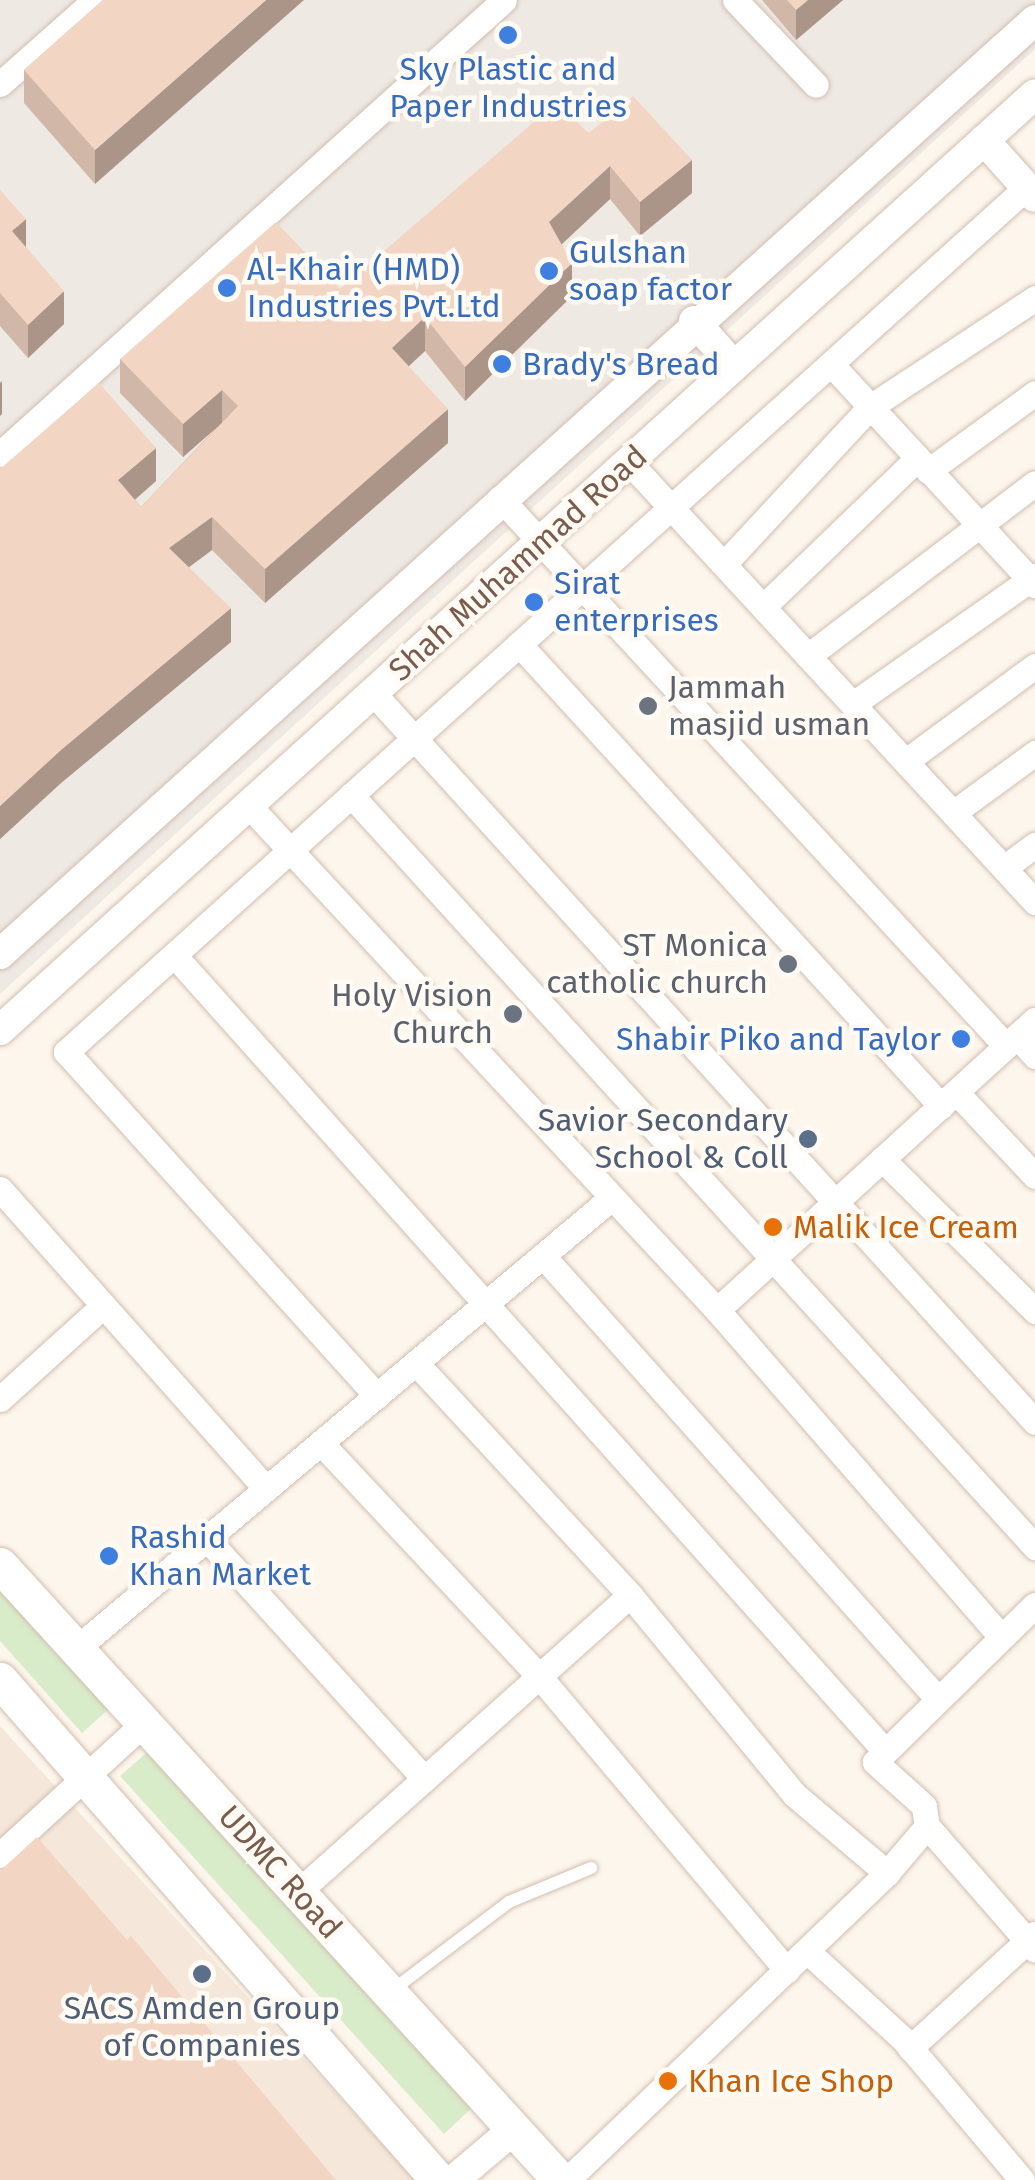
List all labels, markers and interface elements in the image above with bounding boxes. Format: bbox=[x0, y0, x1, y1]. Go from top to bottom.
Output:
marker: Sky Plastic and Paper Industries bbox=[497, 24, 519, 46]
place label: Sky Plastic and Paper Industries bbox=[389, 51, 627, 126]
place label: Gulshan soap factor bbox=[569, 234, 732, 309]
place label: Al-Khair (HMD) Industries Pvt.Ltd bbox=[247, 251, 501, 326]
marker: Gulshan soap factor bbox=[538, 260, 560, 282]
marker: Al-Khair (HMD) Industries Pvt.Ltd bbox=[216, 277, 238, 299]
place label: Brady's Bread bbox=[522, 345, 720, 383]
marker: Brady's Bread bbox=[491, 353, 513, 375]
street label: Shah Muhammad Road bbox=[381, 437, 655, 689]
place label: Sirat enterprises bbox=[554, 565, 719, 640]
marker: Sirat enterprises bbox=[523, 591, 545, 613]
place label: Jammah masjid usman bbox=[668, 669, 870, 744]
marker: Jammah masjid usman bbox=[637, 695, 659, 717]
place label: ST Monica catholic church bbox=[546, 927, 768, 1002]
marker: ST Monica catholic church bbox=[777, 953, 799, 975]
place label: Holy Vision Church bbox=[331, 977, 493, 1052]
marker: Holy Vision Church bbox=[502, 1003, 524, 1025]
place label: Shabir Piko and Taylor bbox=[616, 1020, 941, 1058]
marker: Shabir Piko and Taylor bbox=[950, 1028, 972, 1050]
place label: Savior Secondary School & Coll bbox=[538, 1102, 788, 1177]
marker: Savior Secondary School & Coll bbox=[797, 1128, 819, 1150]
place label: Malik Ice Cream bbox=[793, 1208, 1019, 1246]
marker: Malik Ice Cream bbox=[762, 1216, 784, 1238]
place label: Rashid Khan Market bbox=[129, 1519, 311, 1594]
marker: Rashid Khan Market bbox=[98, 1545, 120, 1567]
street label: UDMC Road bbox=[210, 1797, 350, 1947]
marker: SACS Amden Group of Companies bbox=[191, 1963, 213, 1985]
place label: SACS Amden Group of Companies bbox=[64, 1990, 340, 2065]
place label: Khan Ice Shop bbox=[688, 2062, 894, 2100]
marker: Khan Ice Shop bbox=[657, 2070, 679, 2092]

